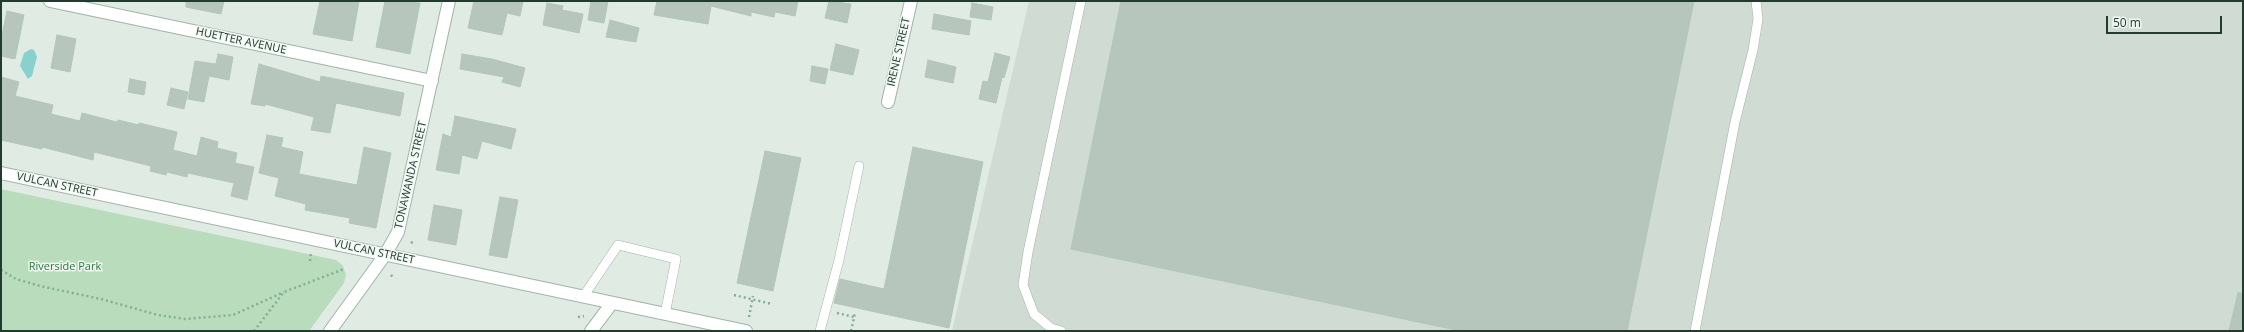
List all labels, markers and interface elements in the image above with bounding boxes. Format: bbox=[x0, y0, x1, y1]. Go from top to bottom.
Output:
scale bar bbox=[2108, 8, 2224, 34]
text: 50 m bbox=[2113, 14, 2141, 31]
street label: IRENE STREET bbox=[885, 16, 913, 88]
street label: HUETTER AVENUE bbox=[195, 25, 287, 57]
street label: TONAWANDA STREET bbox=[392, 120, 430, 230]
street label: VULCAN STREET bbox=[15, 170, 99, 200]
street label: VULCAN STREET bbox=[332, 237, 416, 267]
park label: Riverside Park bbox=[29, 260, 101, 274]

